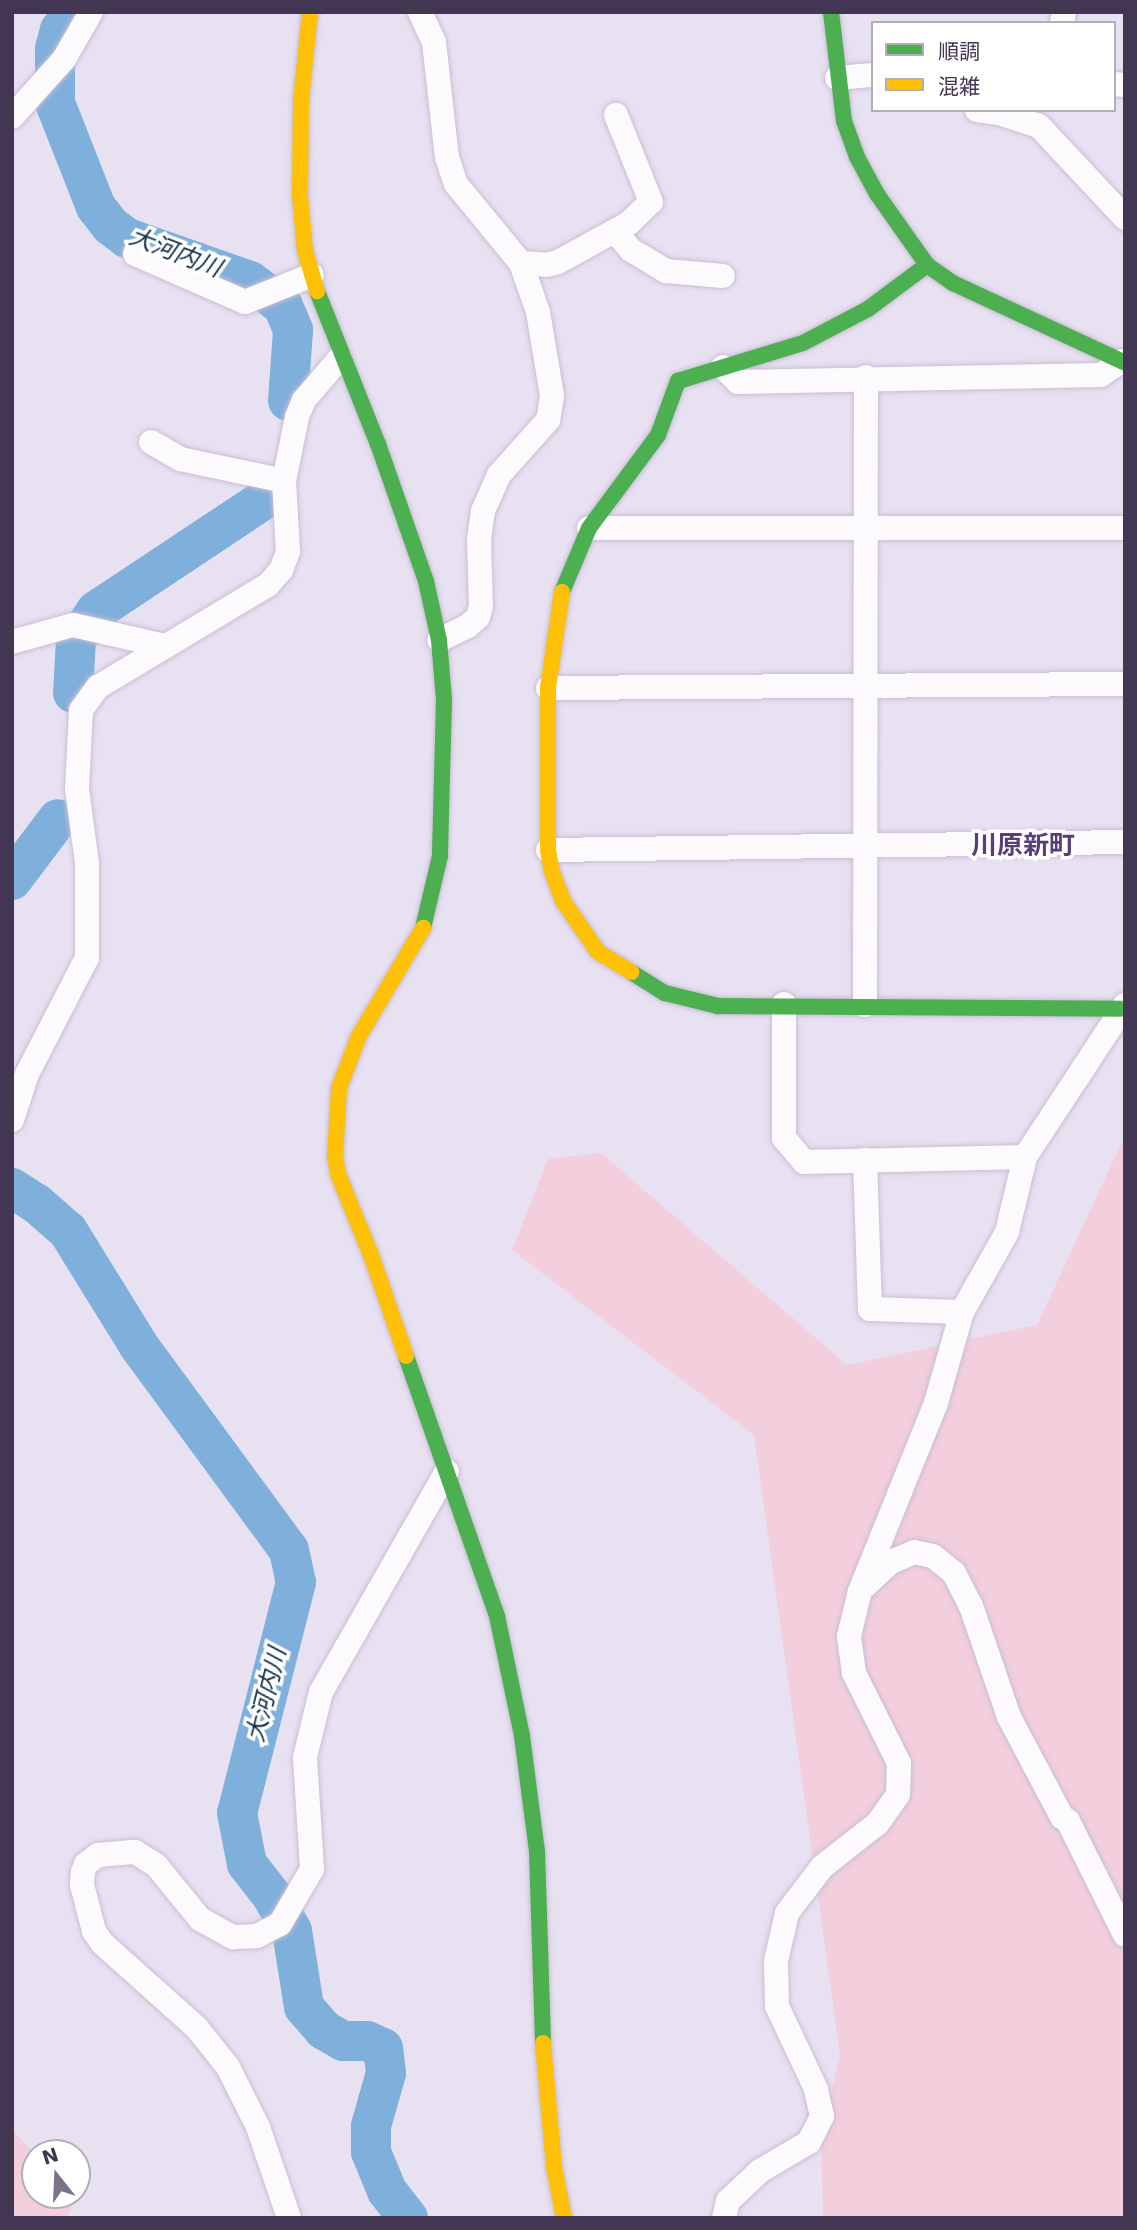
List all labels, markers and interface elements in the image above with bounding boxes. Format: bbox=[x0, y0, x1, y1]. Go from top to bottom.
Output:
legend bbox=[871, 21, 1116, 112]
text: 順調 bbox=[938, 40, 980, 64]
text: 混雑 bbox=[938, 75, 980, 99]
water label: 大河内川 bbox=[125, 222, 225, 284]
district label: 川原新町 bbox=[971, 830, 1075, 862]
water label: 大河内川 bbox=[241, 1645, 293, 1745]
north arrow bbox=[21, 2139, 91, 2209]
text: N bbox=[39, 2143, 61, 2169]

